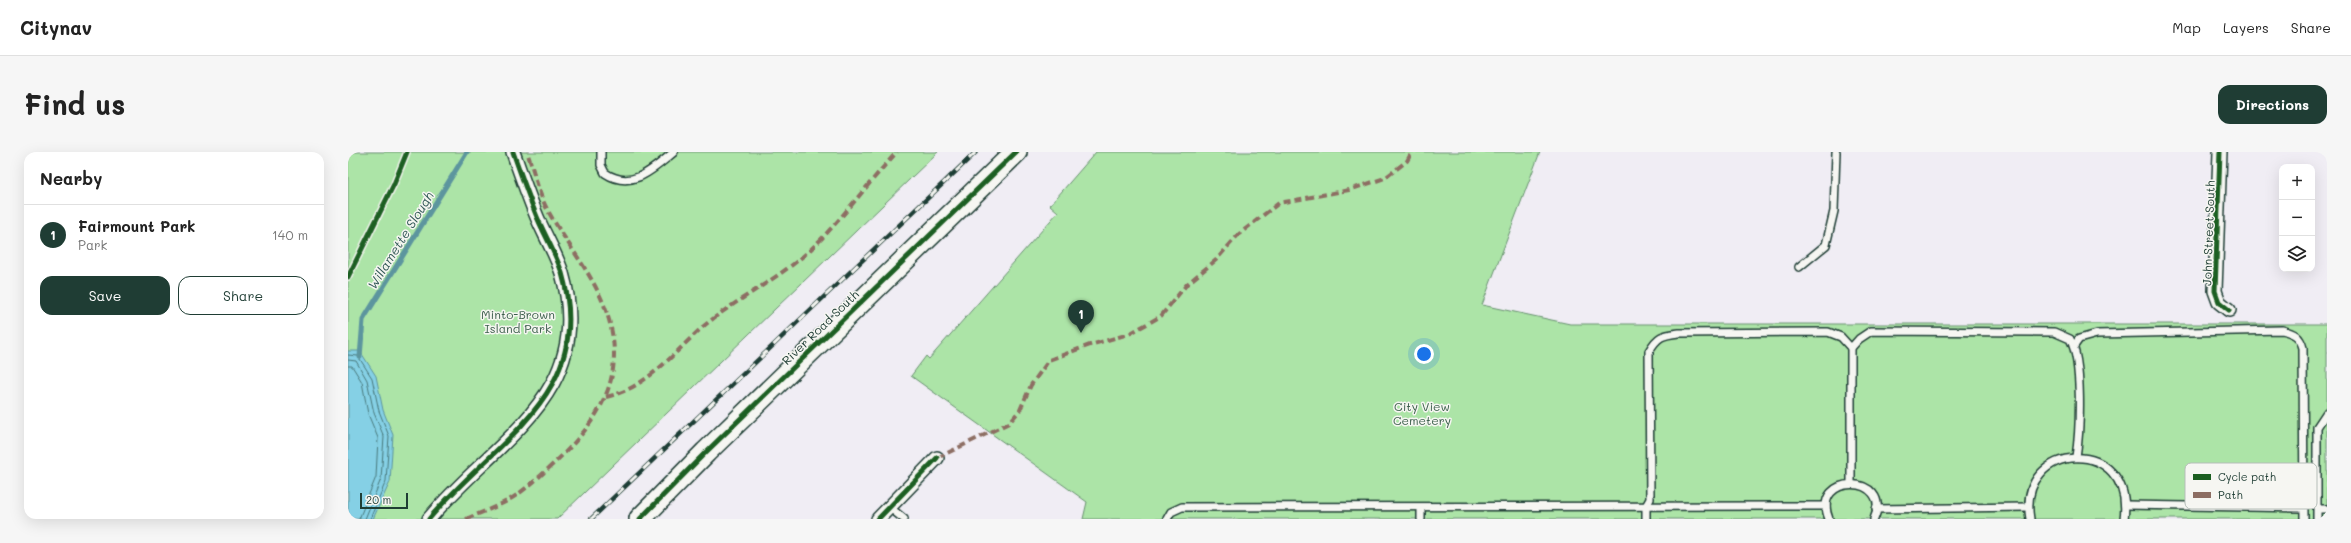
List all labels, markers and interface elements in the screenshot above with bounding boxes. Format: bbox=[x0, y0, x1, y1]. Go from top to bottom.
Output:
text: Citynav bbox=[20, 15, 92, 40]
text: Map bbox=[2172, 18, 2201, 37]
text: Layers bbox=[2223, 18, 2269, 37]
text: Share bbox=[2291, 18, 2331, 37]
button: Directions bbox=[2218, 85, 2327, 124]
text: Find us bbox=[24, 86, 125, 122]
map controls bbox=[2279, 164, 2315, 272]
button: + bbox=[2279, 164, 2315, 200]
text: Nearby bbox=[40, 167, 102, 189]
street label: John Street South bbox=[2198, 180, 2218, 286]
water label: Willamette Slough bbox=[363, 188, 437, 292]
button: − bbox=[2279, 200, 2315, 236]
text: Fairmount Park bbox=[78, 216, 195, 236]
text: 1 bbox=[50, 226, 56, 243]
text: 140 m bbox=[272, 226, 308, 243]
text: Park bbox=[78, 236, 107, 253]
button: layers bbox=[2279, 236, 2315, 272]
button: Save bbox=[40, 276, 170, 315]
button: Share bbox=[178, 276, 308, 315]
street label: River Road South bbox=[778, 286, 862, 368]
pin: 1 bbox=[1068, 300, 1094, 333]
park label: Minto-Brown Island Park bbox=[481, 306, 555, 336]
your location bbox=[1414, 344, 1434, 364]
park label: City View Cemetery bbox=[1393, 398, 1451, 428]
legend bbox=[2185, 463, 2317, 509]
text: Cycle path bbox=[2218, 469, 2276, 484]
text: Path bbox=[2218, 487, 2243, 502]
scale bar bbox=[360, 491, 408, 510]
text: 20 m bbox=[366, 492, 391, 507]

